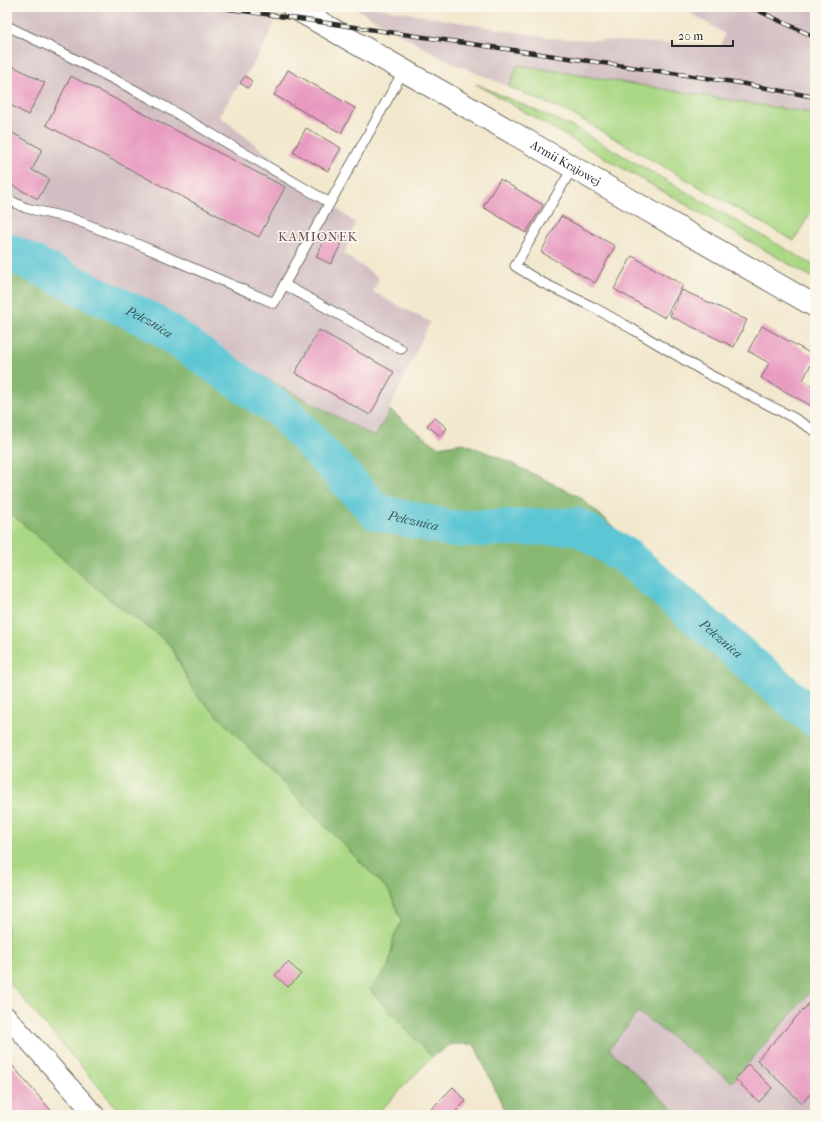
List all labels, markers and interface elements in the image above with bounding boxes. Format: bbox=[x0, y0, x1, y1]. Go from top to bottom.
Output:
scale bar bbox=[672, 22, 733, 48]
text: 20 m bbox=[678, 29, 703, 43]
street label: Armii Krajowej bbox=[527, 137, 603, 189]
district label: KAMIONEK bbox=[278, 229, 358, 244]
water label: Pełcznica bbox=[122, 303, 176, 341]
water label: Pełcznica bbox=[386, 507, 440, 534]
water label: Pełcznica bbox=[696, 616, 746, 661]

